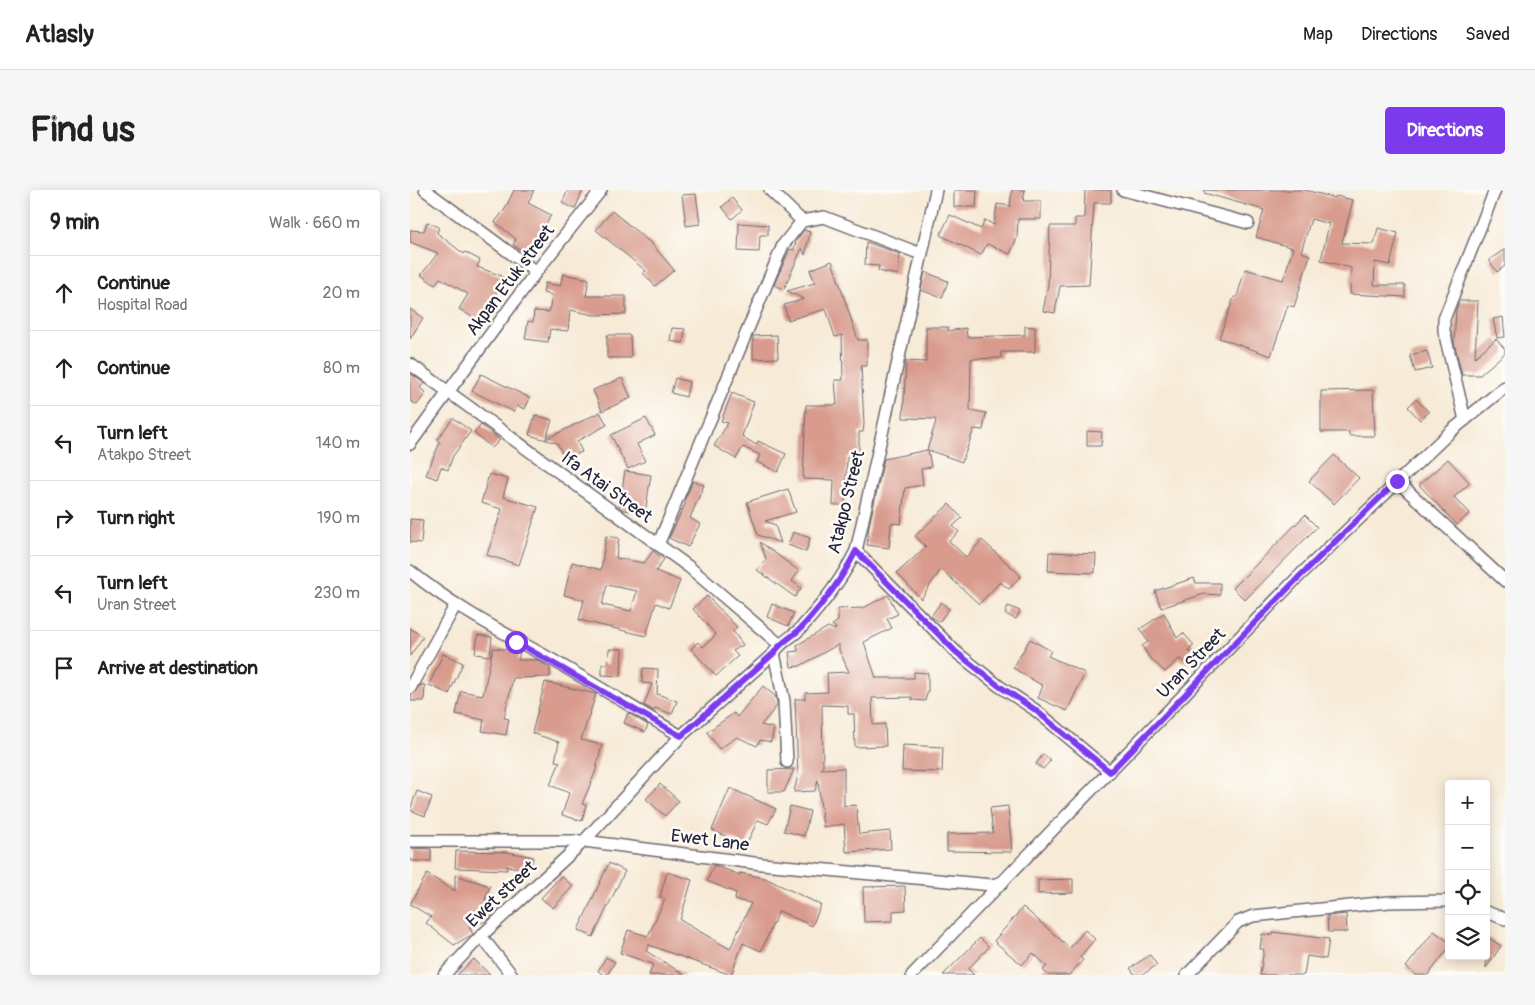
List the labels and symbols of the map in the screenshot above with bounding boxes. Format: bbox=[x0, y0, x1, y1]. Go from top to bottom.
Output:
street label: Akpan Etuk street bbox=[461, 220, 560, 340]
street label: Ifa Atai Street bbox=[557, 447, 657, 529]
street label: Atakpo Street bbox=[823, 447, 871, 556]
route end bbox=[1386, 470, 1409, 493]
street label: Uran Street bbox=[1152, 623, 1231, 703]
route start bbox=[505, 631, 528, 654]
street label: Ewet Lane bbox=[670, 824, 750, 857]
street label: Ewet street bbox=[461, 855, 542, 933]

